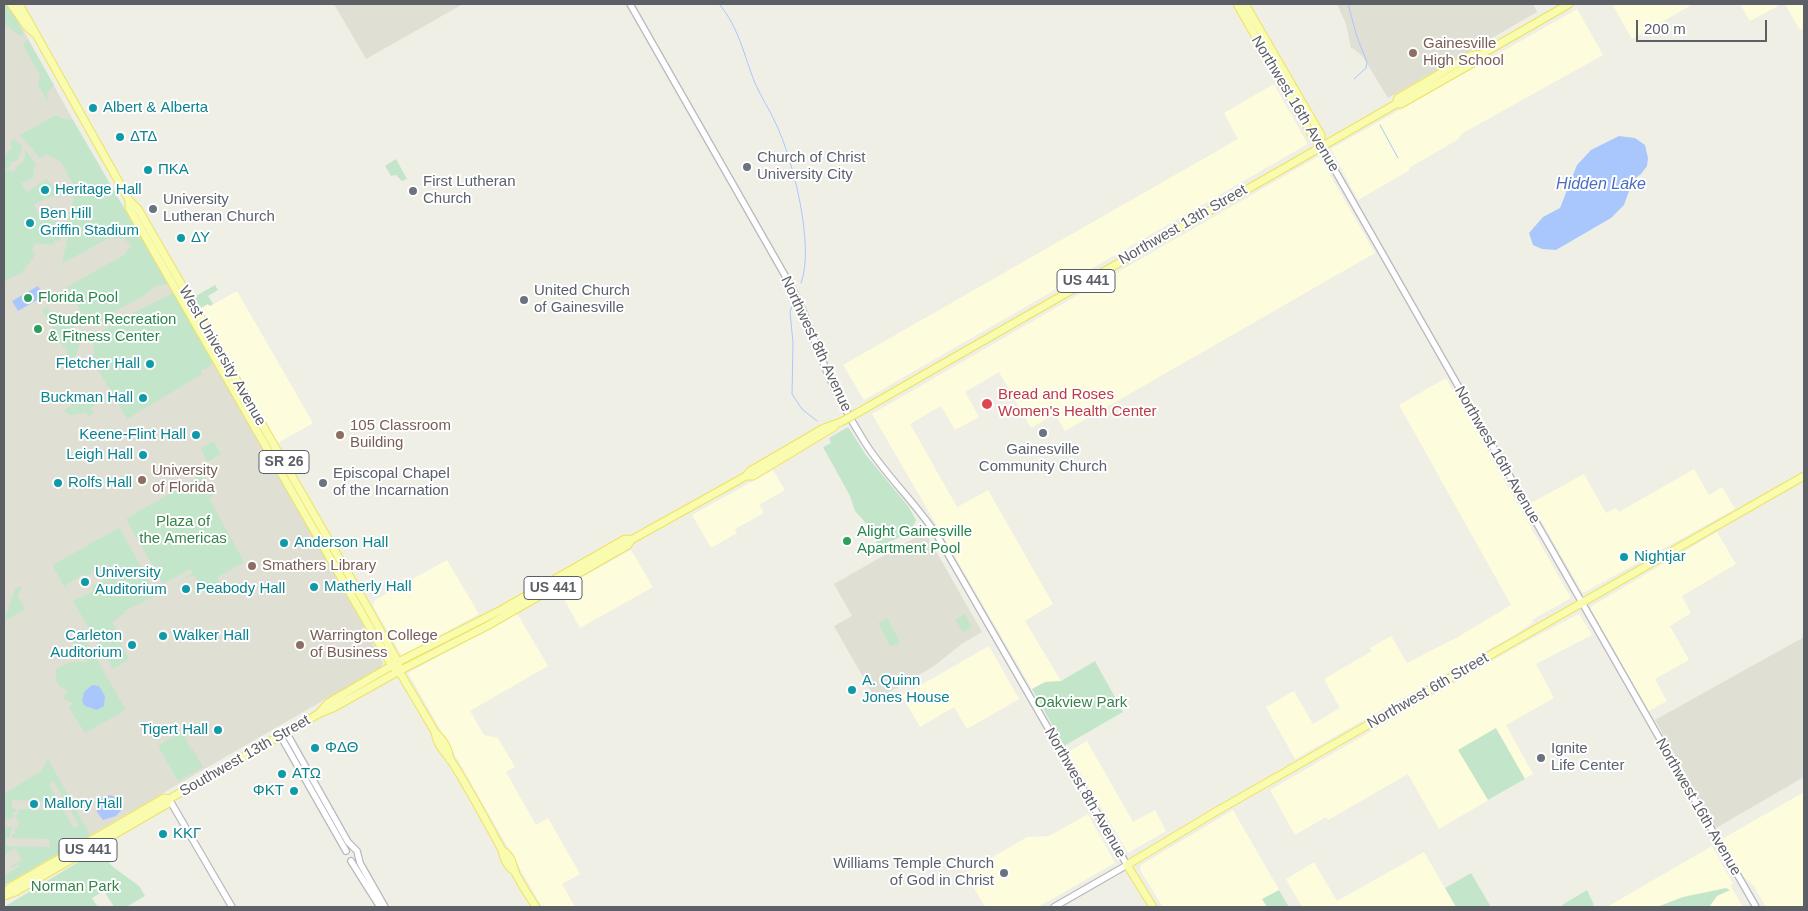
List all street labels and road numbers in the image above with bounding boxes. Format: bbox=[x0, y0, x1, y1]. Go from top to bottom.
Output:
street label: Northwest 16th Avenue bbox=[1247, 33, 1343, 175]
street label: Northwest 13th Street bbox=[1116, 181, 1250, 269]
road number: US 441 bbox=[1057, 270, 1115, 292]
street label: Northwest 8th Avenue bbox=[777, 273, 855, 415]
street label: West University Avenue bbox=[175, 283, 269, 429]
street label: Northwest 16th Avenue bbox=[1450, 383, 1544, 527]
road number: SR 26 bbox=[259, 451, 309, 474]
road number: US 441 bbox=[524, 576, 582, 600]
street label: Northwest 6th Street bbox=[1364, 649, 1492, 733]
street label: Southwest 13th Street bbox=[177, 711, 313, 801]
street label: Northwest 8th Avenue bbox=[1040, 725, 1130, 861]
street label: Northwest 16th Avenue bbox=[1651, 735, 1745, 879]
road number: US 441 bbox=[59, 838, 117, 862]

